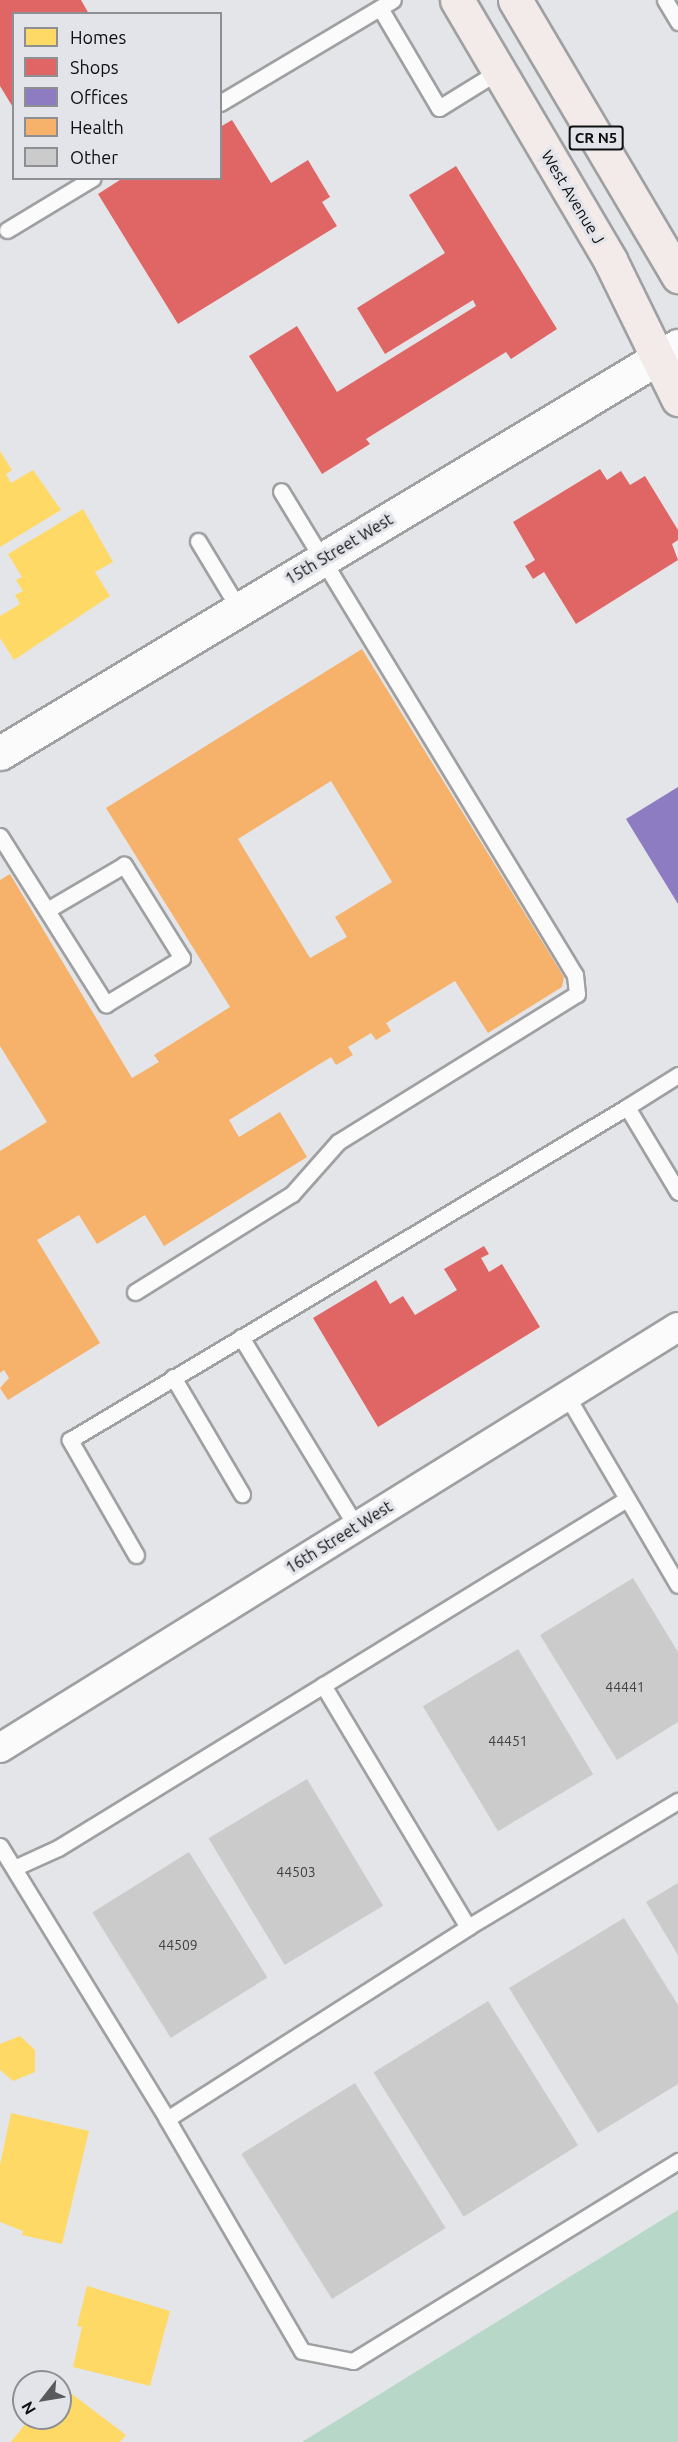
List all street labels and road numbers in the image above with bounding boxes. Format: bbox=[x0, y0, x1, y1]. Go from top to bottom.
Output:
road number: CR N5 bbox=[568, 126, 624, 150]
street label: West Avenue J bbox=[538, 147, 608, 247]
street label: 15th Street West bbox=[282, 509, 396, 589]
street label: 16th Street West bbox=[282, 1497, 396, 1577]

